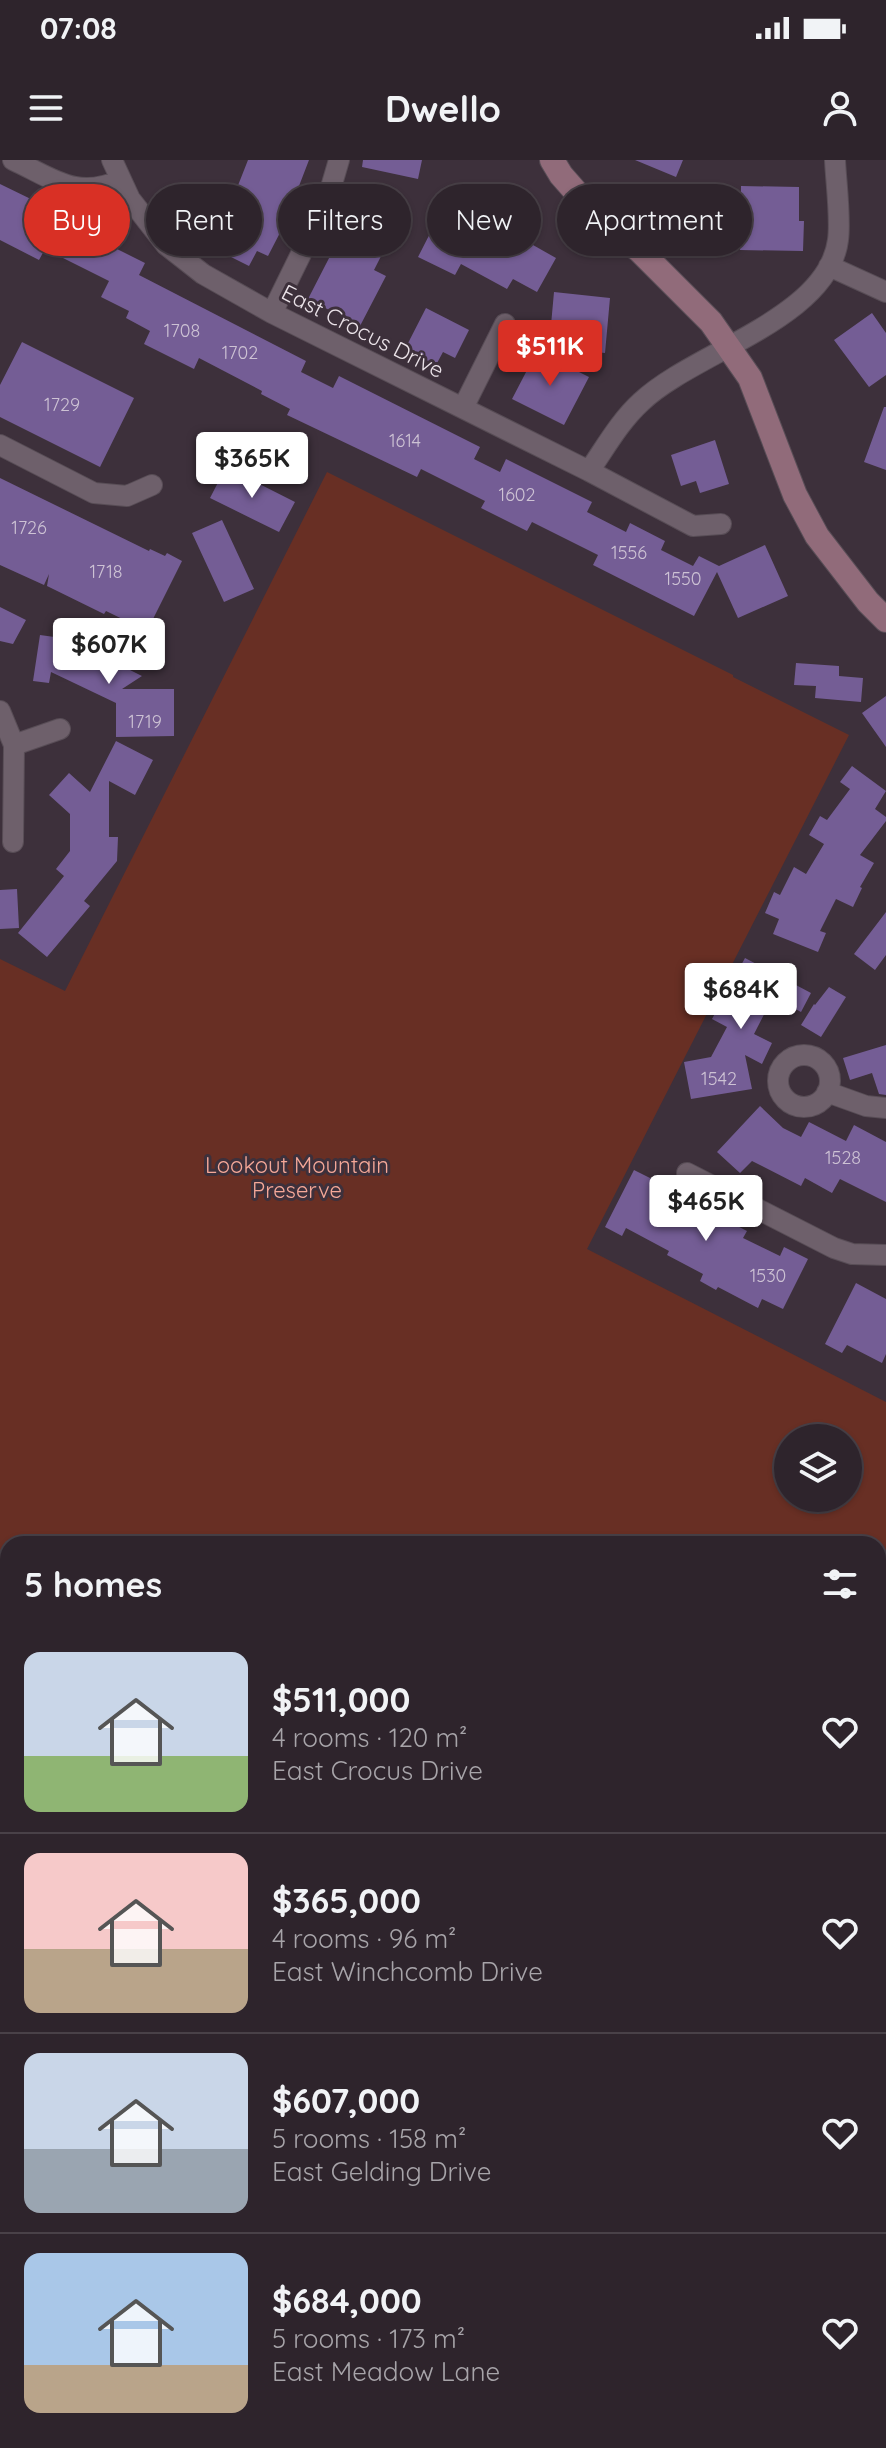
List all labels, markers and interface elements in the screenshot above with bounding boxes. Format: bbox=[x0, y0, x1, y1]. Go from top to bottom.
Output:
text: 07:08 bbox=[40, 9, 117, 47]
icon: menu bbox=[24, 86, 68, 130]
text: Dwello bbox=[385, 86, 501, 131]
icon: person bbox=[818, 86, 862, 130]
chip: Buy bbox=[24, 184, 130, 256]
chip: Rent bbox=[146, 184, 262, 256]
chip: Filters bbox=[278, 184, 411, 256]
chip: New bbox=[427, 184, 541, 256]
chip: Apartment bbox=[557, 184, 752, 256]
street label: East Crocus Drive bbox=[277, 278, 449, 384]
house number: 1708 bbox=[164, 319, 200, 342]
pin: $511K bbox=[494, 320, 606, 388]
text: $511K bbox=[516, 329, 584, 362]
house number: 1702 bbox=[222, 341, 258, 364]
house number: 1729 bbox=[44, 393, 80, 416]
house number: 1614 bbox=[389, 429, 421, 452]
pin: $365K bbox=[196, 432, 308, 500]
text: $365K bbox=[214, 441, 290, 474]
house number: 1602 bbox=[498, 483, 536, 506]
house number: 1726 bbox=[11, 516, 47, 539]
house number: 1556 bbox=[611, 541, 647, 564]
house number: 1718 bbox=[89, 560, 123, 583]
house number: 1550 bbox=[665, 567, 702, 590]
pin: $607K bbox=[53, 618, 165, 686]
text: $607K bbox=[71, 627, 147, 660]
house number: 1719 bbox=[128, 710, 162, 733]
pin: $684K bbox=[685, 963, 797, 1031]
text: $684K bbox=[703, 972, 779, 1005]
house number: 1542 bbox=[701, 1067, 737, 1090]
house number: 1528 bbox=[825, 1146, 861, 1169]
park label: Lookout Mountain Preserve bbox=[205, 1151, 389, 1204]
pin: $465K bbox=[650, 1175, 762, 1243]
text: $465K bbox=[667, 1184, 745, 1217]
house number: 1530 bbox=[750, 1264, 786, 1287]
map controls bbox=[774, 1424, 862, 1512]
button: layers bbox=[774, 1424, 862, 1512]
icon: filters bbox=[818, 1562, 862, 1606]
text: 5 homes bbox=[24, 1563, 162, 1606]
text: $511,000 bbox=[272, 1678, 410, 1721]
icon: home bbox=[88, 1684, 184, 1780]
icon: heart bbox=[818, 1710, 862, 1754]
text: 4 rooms · 120 m² bbox=[272, 1721, 467, 1754]
text: East Crocus Drive bbox=[272, 1754, 483, 1787]
text: $365,000 bbox=[272, 1879, 421, 1922]
icon: home bbox=[88, 1885, 184, 1981]
icon: heart bbox=[818, 1911, 862, 1955]
text: 4 rooms · 96 m² bbox=[272, 1922, 456, 1955]
text: East Winchcomb Drive bbox=[272, 1955, 543, 1988]
text: $607,000 bbox=[272, 2079, 420, 2122]
icon: home bbox=[88, 2085, 184, 2181]
icon: heart bbox=[818, 2111, 862, 2155]
text: 5 rooms · 158 m² bbox=[272, 2122, 466, 2155]
text: East Gelding Drive bbox=[272, 2155, 491, 2188]
text: $684,000 bbox=[272, 2279, 422, 2322]
icon: home bbox=[88, 2285, 184, 2381]
icon: heart bbox=[818, 2311, 862, 2355]
text: 5 rooms · 173 m² bbox=[272, 2322, 465, 2355]
text: East Meadow Lane bbox=[272, 2355, 500, 2388]

